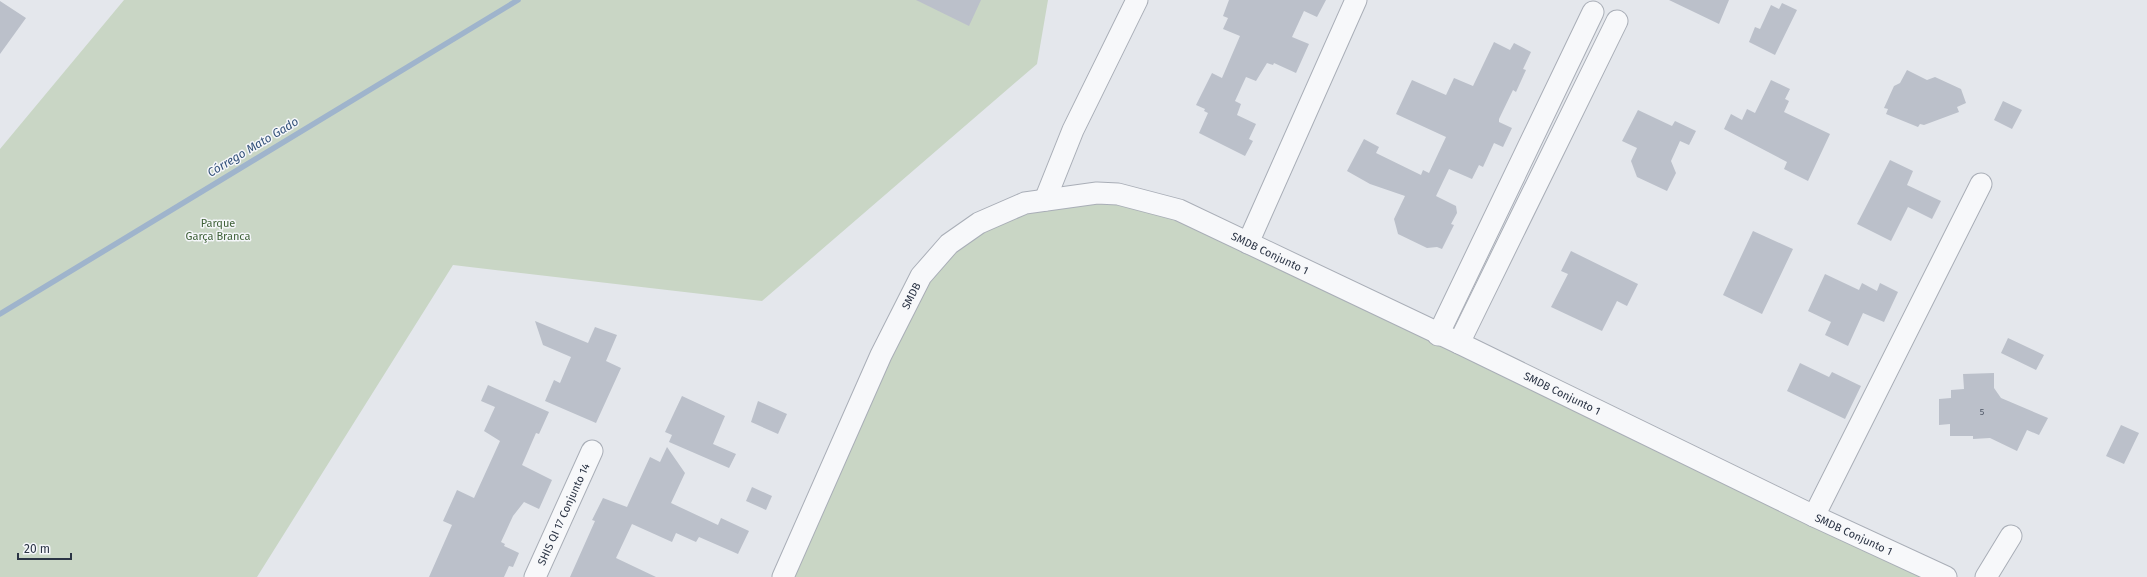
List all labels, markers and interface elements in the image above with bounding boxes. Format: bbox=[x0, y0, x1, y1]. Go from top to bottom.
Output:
water label: Córrego Mato Gado bbox=[205, 114, 301, 180]
park label: Parque Garça Branca bbox=[186, 217, 251, 243]
street label: SMDB Conjunto 1 bbox=[1229, 230, 1310, 278]
street label: SMDB bbox=[899, 280, 924, 312]
street label: SMDB Conjunto 1 bbox=[1521, 369, 1602, 418]
house number: 5 bbox=[1980, 407, 1985, 417]
street label: SHIS QI 17 Conjunto 14 bbox=[535, 461, 593, 567]
street label: SMDB Conjunto 1 bbox=[1813, 511, 1894, 558]
scale bar bbox=[18, 535, 71, 561]
text: 20 m bbox=[24, 542, 50, 556]

